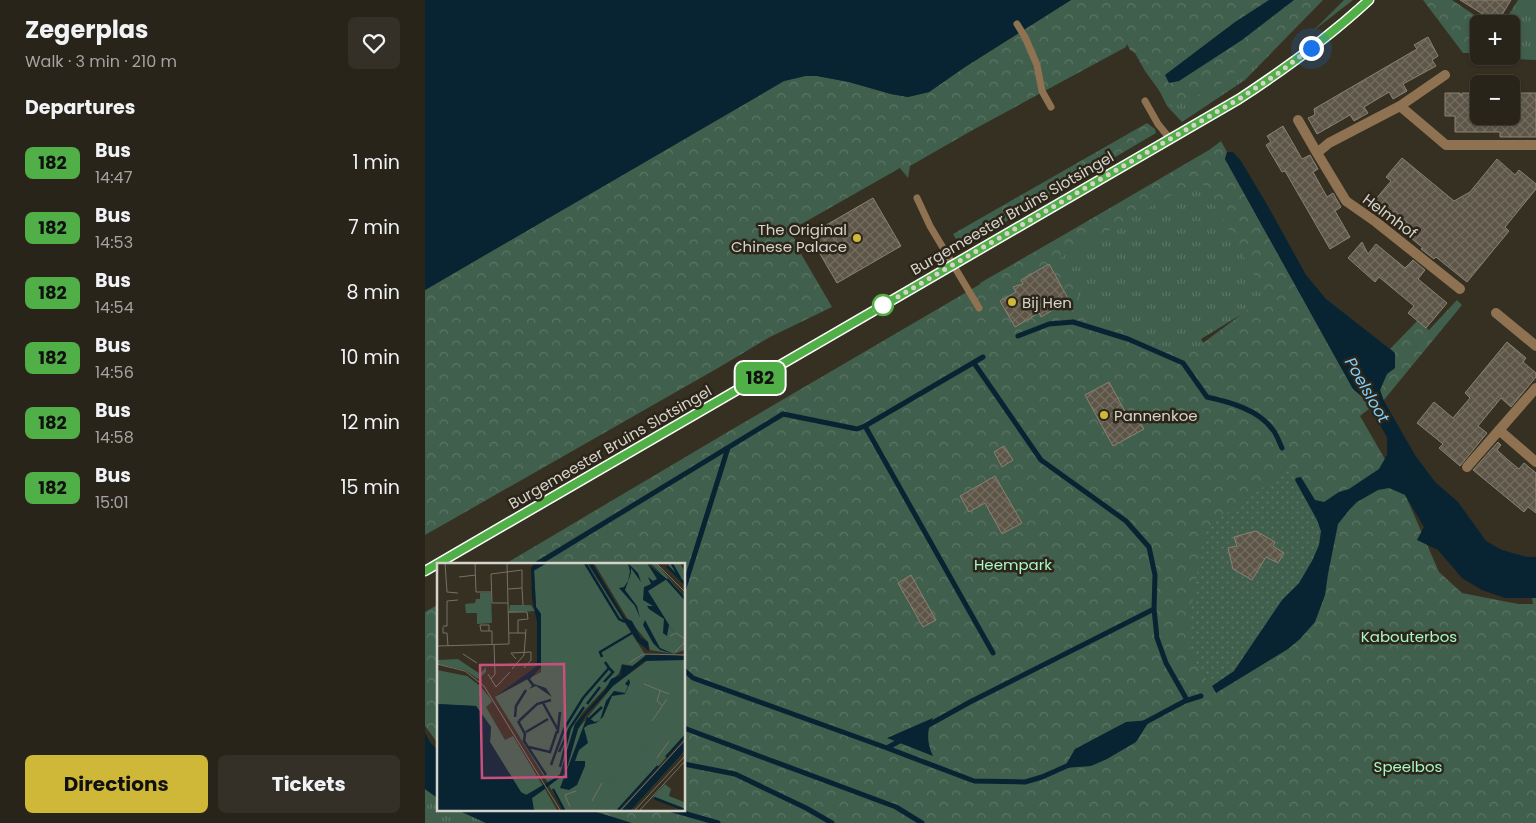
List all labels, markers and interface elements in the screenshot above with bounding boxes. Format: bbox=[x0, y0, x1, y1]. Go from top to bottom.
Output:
text: Zegerplas bbox=[25, 13, 149, 46]
map controls bbox=[1470, 15, 1520, 125]
button: + bbox=[1470, 15, 1520, 65]
button: heart bbox=[348, 17, 400, 69]
your location bbox=[1299, 36, 1324, 61]
text: Walk · 3 min · 210 m bbox=[25, 50, 177, 73]
button: − bbox=[1470, 75, 1520, 125]
text: Departures bbox=[25, 94, 135, 121]
text: Bus bbox=[95, 137, 131, 164]
street label: Burgemeester Bruins Slotsingel bbox=[907, 146, 1117, 280]
text: 1 min bbox=[352, 149, 400, 176]
text: 182 bbox=[38, 150, 67, 175]
text: 14:47 bbox=[95, 166, 132, 189]
street label: Helmhof bbox=[1359, 189, 1422, 243]
text: Bus bbox=[95, 202, 131, 229]
text: 7 min bbox=[348, 214, 400, 241]
text: 182 bbox=[38, 215, 67, 240]
place label: The Original Chinese Palace bbox=[731, 219, 847, 257]
text: 14:53 bbox=[95, 231, 133, 254]
marker: The Original Chinese Palace bbox=[851, 232, 863, 244]
text: Bus bbox=[95, 267, 131, 294]
text: 8 min bbox=[347, 279, 400, 306]
text: 182 bbox=[38, 280, 67, 305]
place label: Bij Hen bbox=[1022, 292, 1072, 313]
unlabelled marker bbox=[872, 294, 894, 316]
text: 14:54 bbox=[95, 296, 134, 319]
marker: Bij Hen bbox=[1006, 296, 1018, 308]
text: Bus bbox=[95, 332, 131, 359]
text: 10 min bbox=[341, 344, 400, 371]
text: 182 bbox=[38, 345, 67, 370]
water label: Poelsloot bbox=[1339, 353, 1396, 428]
text: 14:56 bbox=[95, 361, 134, 384]
line badge: 182 bbox=[731, 362, 789, 394]
text: 182 bbox=[746, 365, 774, 390]
street label: Burgemeester Bruins Slotsingel bbox=[505, 380, 715, 514]
text: Bus bbox=[95, 397, 131, 424]
place label: Pannenkoe bbox=[1114, 405, 1198, 426]
text: 12 min bbox=[342, 409, 400, 436]
marker: Pannenkoe bbox=[1098, 409, 1110, 421]
text: 182 bbox=[38, 410, 67, 435]
text: 14:58 bbox=[95, 426, 134, 449]
text: Bus bbox=[95, 462, 131, 489]
text: 15 min bbox=[341, 474, 400, 501]
text: 182 bbox=[38, 475, 67, 500]
text: 15:01 bbox=[95, 491, 129, 514]
park label: Heempark bbox=[974, 554, 1052, 575]
inset map bbox=[437, 563, 685, 810]
park label: Kabouterbos bbox=[1361, 626, 1457, 647]
button: Directions bbox=[25, 755, 208, 813]
button: Tickets bbox=[218, 755, 400, 813]
park label: Speelbos bbox=[1374, 756, 1443, 777]

